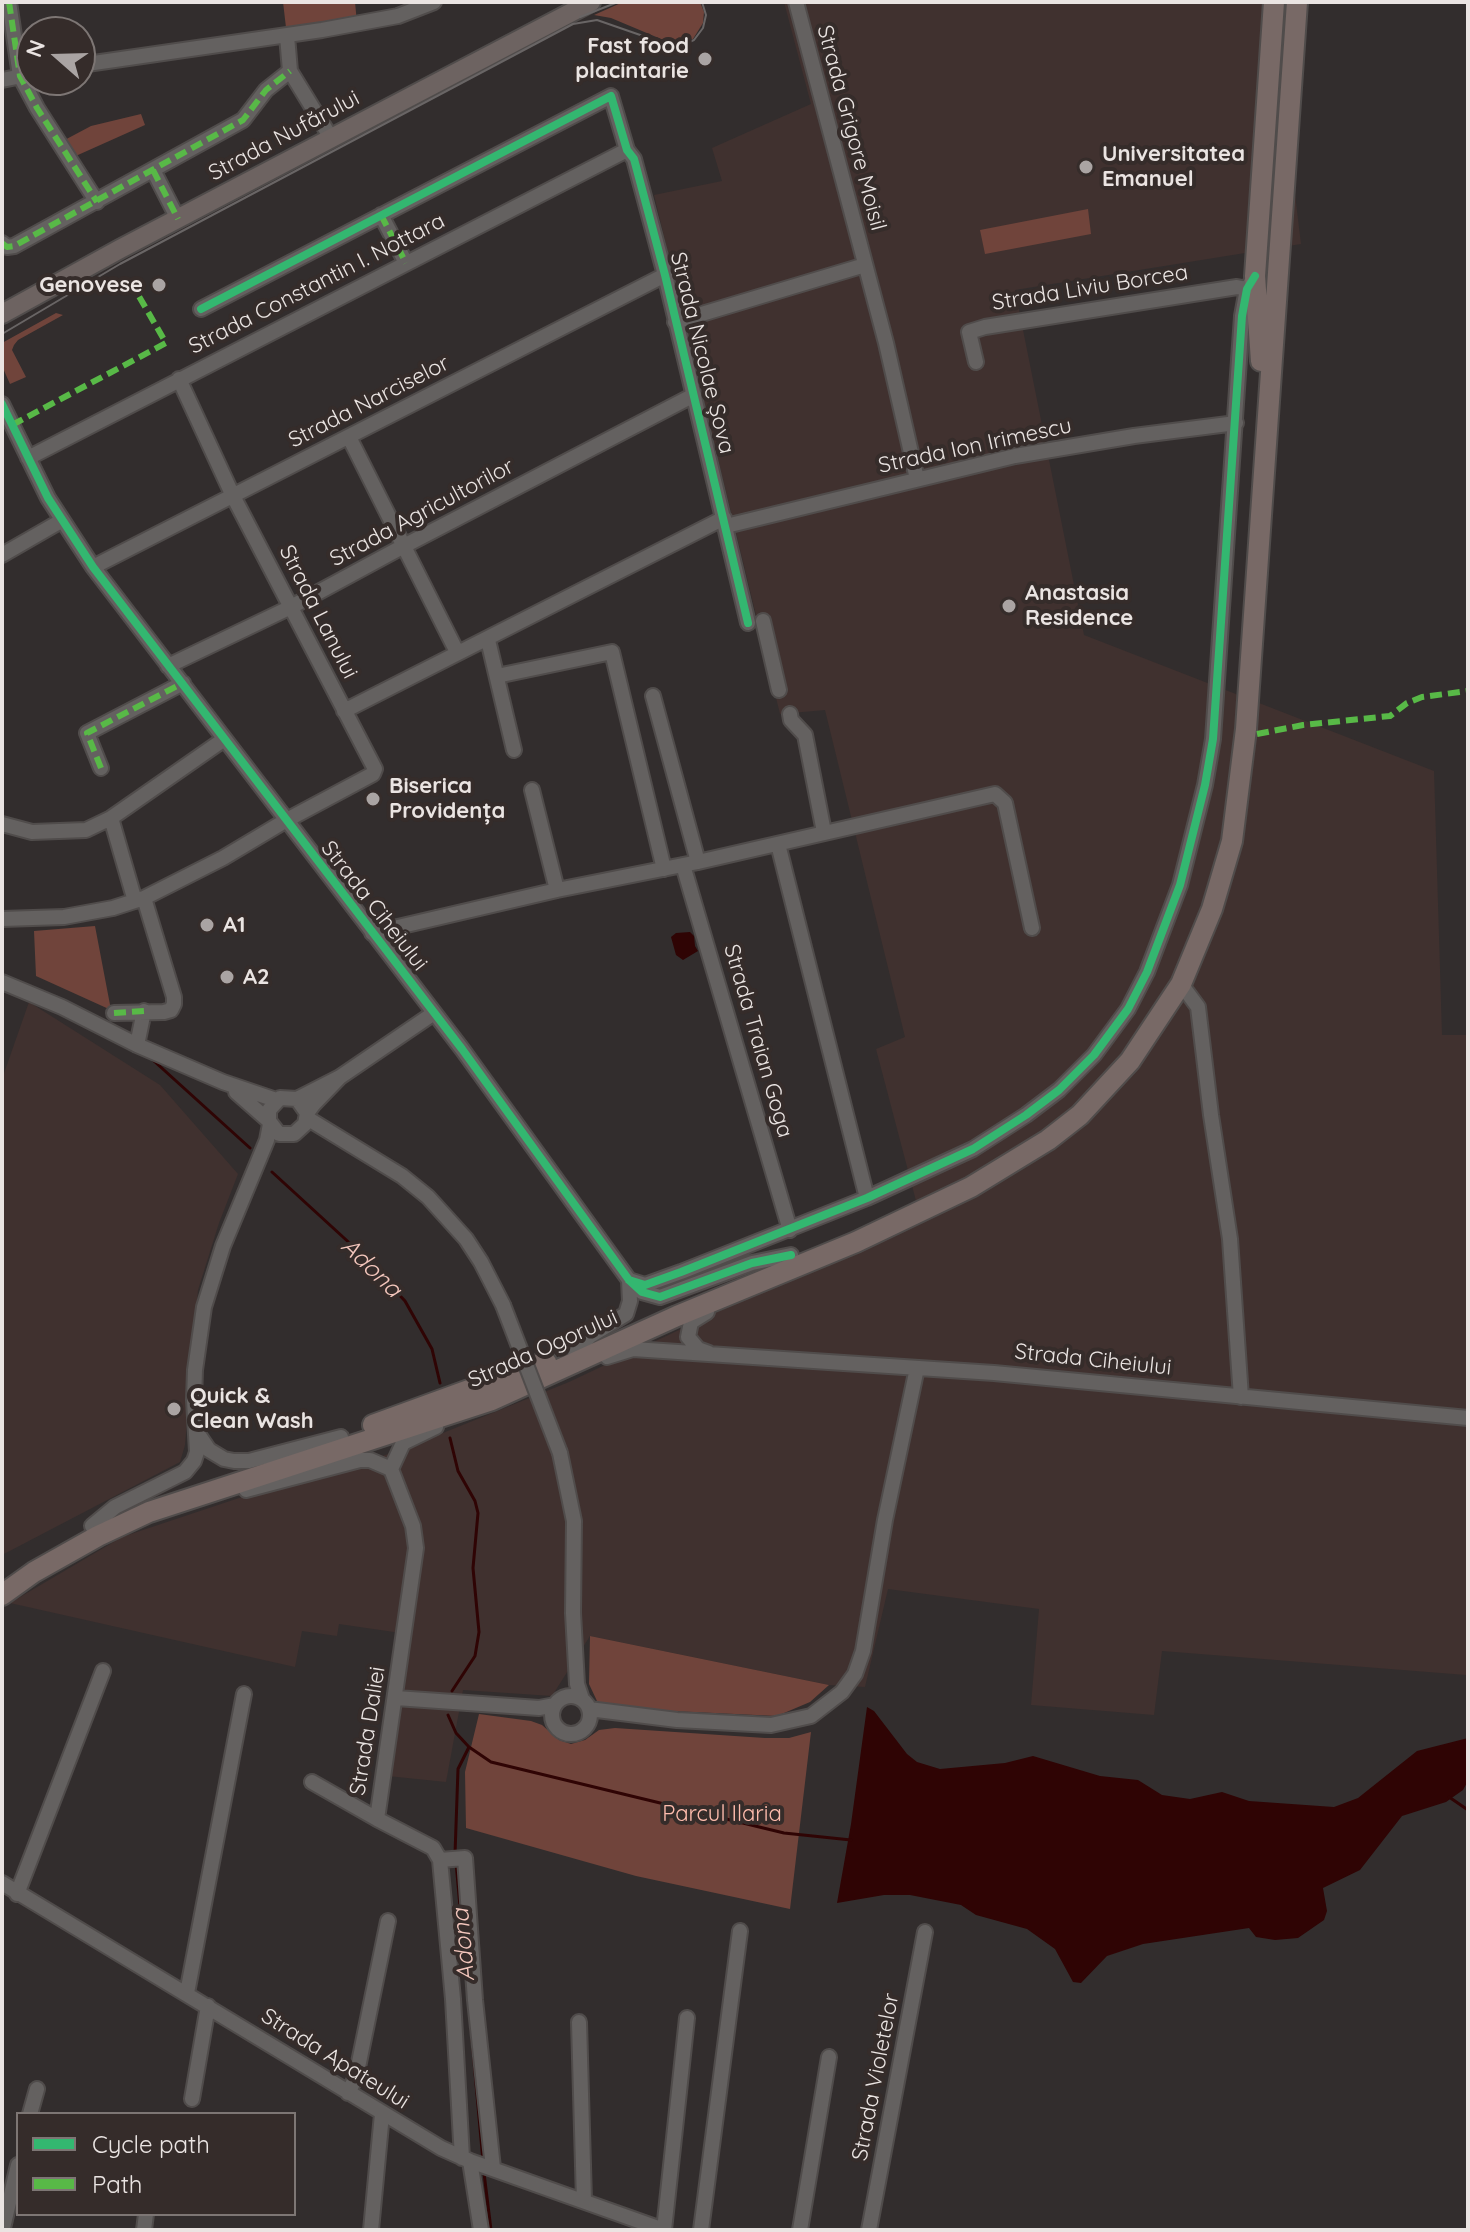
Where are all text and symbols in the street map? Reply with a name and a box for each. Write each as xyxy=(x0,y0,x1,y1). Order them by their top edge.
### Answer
north arrow xyxy=(16,16,96,96)
street label: Strada Grigore Moisil xyxy=(811,22,891,234)
place label: Fast food placintarie xyxy=(575,33,689,84)
text: N xyxy=(19,36,51,61)
marker: Fast food placintarie xyxy=(696,50,714,68)
street label: Strada Nufărului xyxy=(204,85,364,187)
place label: Universitatea Emanuel xyxy=(1102,141,1245,192)
marker: Universitatea Emanuel xyxy=(1077,158,1095,176)
street label: Strada Constantin I. Nottara xyxy=(185,208,449,360)
street label: Strada Nicolae Șova xyxy=(664,250,740,456)
street label: Strada Liviu Borcea xyxy=(990,259,1190,317)
place label: Genovese xyxy=(39,272,143,298)
marker: Genovese xyxy=(150,276,168,294)
street label: Strada Narciselor xyxy=(284,350,454,454)
street label: Strada Ion Irimescu xyxy=(876,413,1074,479)
street label: Strada Agricultorilor xyxy=(326,453,518,573)
street label: Strada Lanului xyxy=(273,541,363,683)
place label: Anastasia Residence xyxy=(1025,580,1133,632)
marker: Anastasia Residence xyxy=(1000,597,1018,615)
place label: Biserica Providența xyxy=(389,773,505,824)
marker: Biserica Providența xyxy=(364,790,382,808)
street label: Strada Ciheiului xyxy=(315,836,433,976)
place label: A1 xyxy=(223,912,246,938)
marker: A1 xyxy=(198,916,216,934)
street label: Strada Traian Goga xyxy=(718,941,798,1141)
place label: A2 xyxy=(243,964,270,990)
marker: A2 xyxy=(218,968,236,986)
water label: Adona xyxy=(335,1232,407,1304)
street label: Strada Ogorului xyxy=(464,1304,622,1394)
street label: Strada Ciheiului xyxy=(1013,1339,1173,1381)
place label: Quick & Clean Wash xyxy=(190,1383,314,1434)
marker: Quick & Clean Wash xyxy=(165,1400,183,1418)
street label: Strada Daliei xyxy=(345,1665,391,1797)
park label: Parcul Ilaria xyxy=(662,1801,782,1827)
water label: Adona xyxy=(446,1907,482,1983)
street label: Strada Violetelor xyxy=(847,1991,905,2163)
street label: Strada Apateului xyxy=(256,2003,414,2115)
legend xyxy=(16,2112,296,2216)
text: Cycle path xyxy=(92,2129,210,2159)
text: Path xyxy=(92,2169,143,2199)

